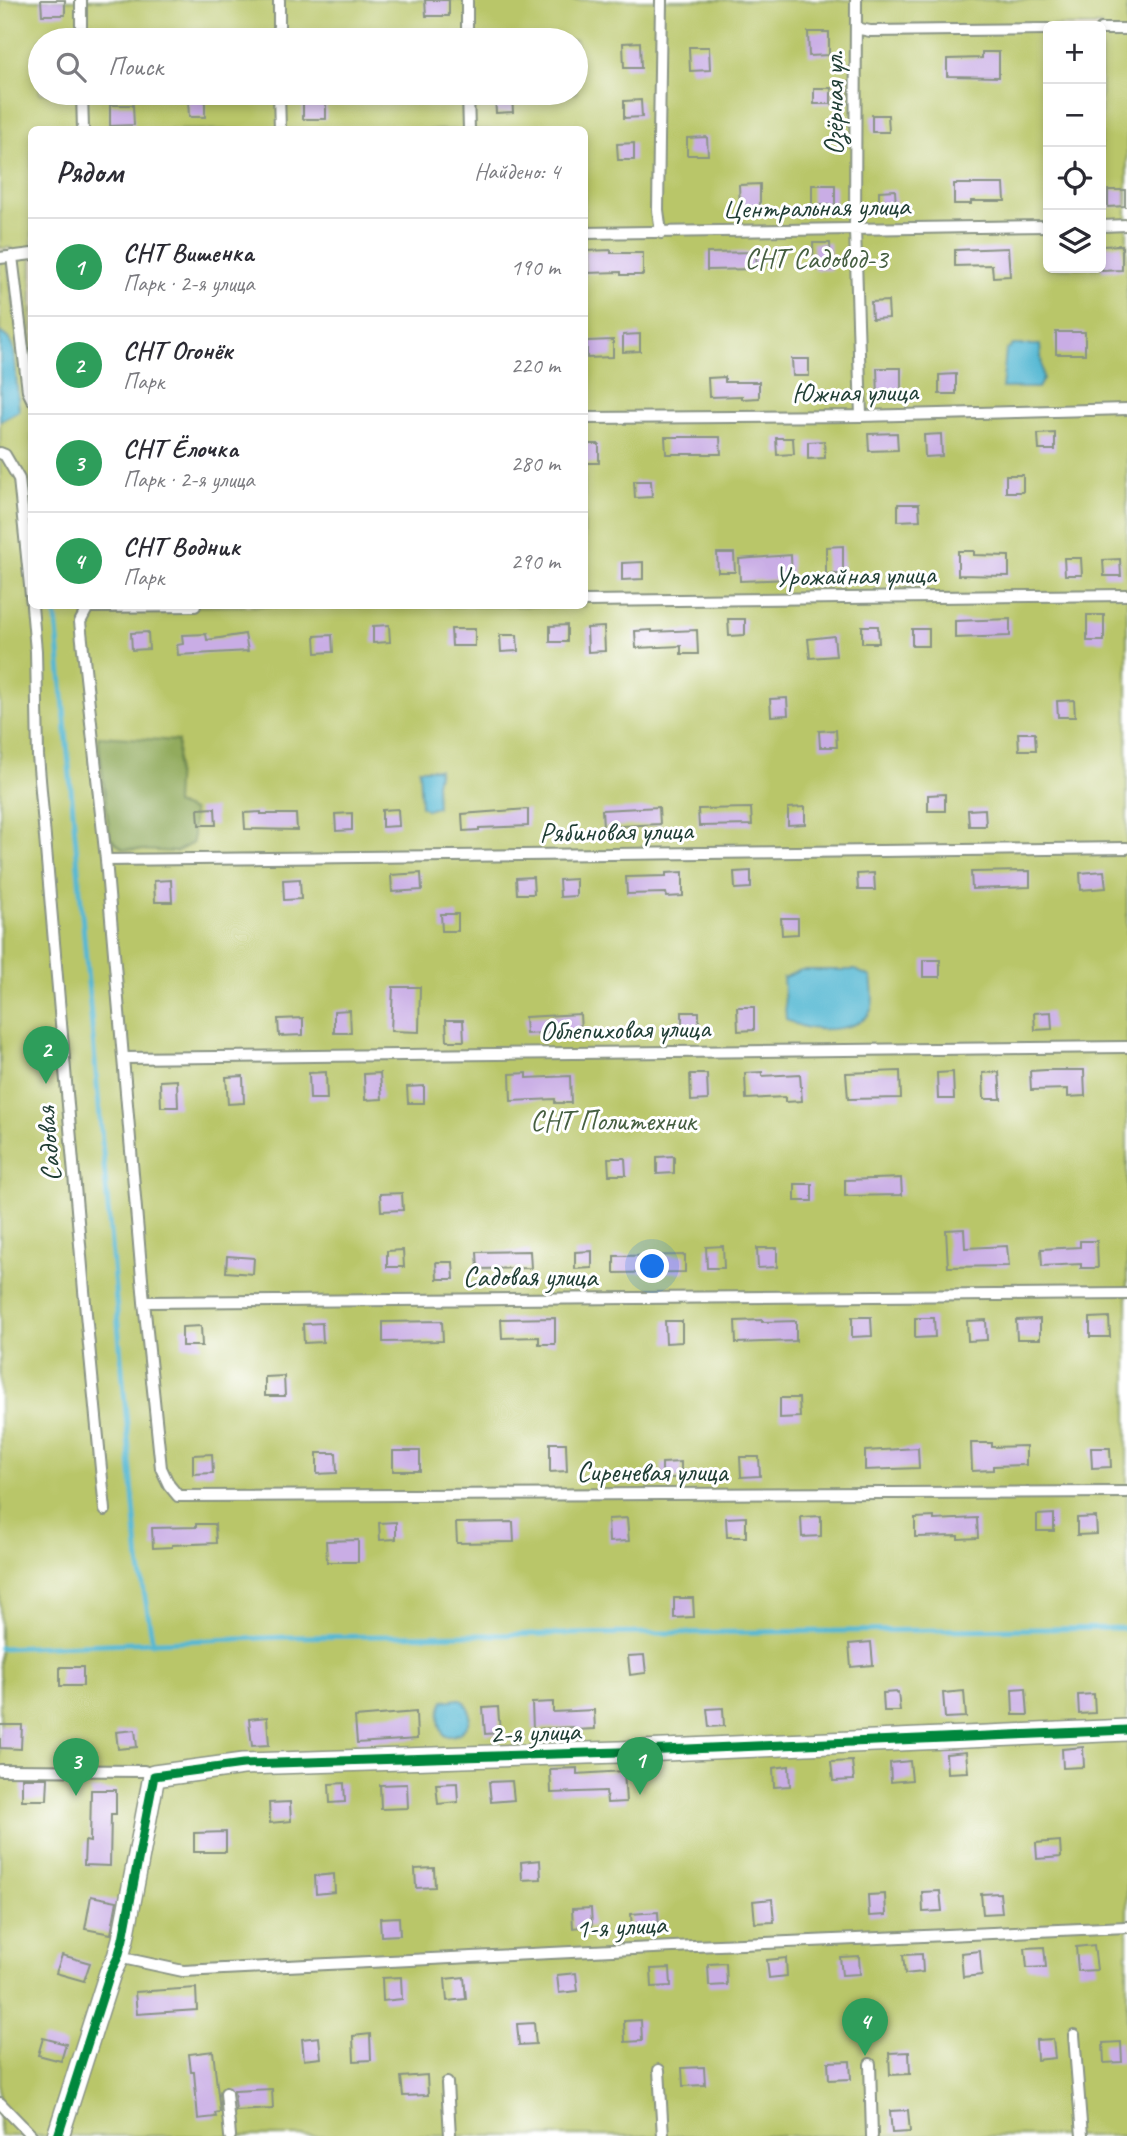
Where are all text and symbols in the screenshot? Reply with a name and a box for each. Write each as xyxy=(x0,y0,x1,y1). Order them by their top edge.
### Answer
map controls xyxy=(1043,21,1106,273)
button: + xyxy=(1043,21,1106,84)
search box xyxy=(28,28,588,105)
icon: search xyxy=(52,48,90,86)
text: Поиск xyxy=(108,50,163,83)
street label: Озёрная ул. xyxy=(816,50,852,155)
button: − xyxy=(1043,84,1106,147)
button: locate xyxy=(1043,147,1106,210)
text: Рядом xyxy=(56,153,123,191)
text: Найдено: 4 xyxy=(474,157,560,186)
street label: Центральная улица xyxy=(722,188,912,226)
button: layers xyxy=(1043,210,1106,273)
text: СНТ Вишенка xyxy=(123,236,254,269)
park label: СНТ Садовод-3 xyxy=(744,241,890,276)
text: 1 xyxy=(74,253,84,282)
text: 190 m xyxy=(511,253,560,282)
text: Парк · 2-я улица xyxy=(123,269,254,298)
text: СНТ Огонёк xyxy=(123,334,232,367)
text: 2 xyxy=(74,351,84,380)
text: 220 m xyxy=(511,351,560,380)
text: Парк xyxy=(123,367,164,396)
street label: Южная улица xyxy=(792,373,920,411)
text: СНТ Ёлочка xyxy=(123,432,238,465)
text: 3 xyxy=(74,449,84,478)
text: 280 m xyxy=(511,449,560,478)
text: Парк · 2-я улица xyxy=(123,465,254,494)
text: СНТ Водник xyxy=(123,530,240,563)
text: 4 xyxy=(74,547,84,576)
text: 290 m xyxy=(511,547,560,576)
street label: Урожайная улица xyxy=(774,556,938,594)
text: Парк xyxy=(123,563,164,592)
street label: Рябиновая улица xyxy=(539,812,695,850)
street label: Облепиховая улица xyxy=(540,1010,712,1048)
pin: 2 xyxy=(23,1026,69,1084)
park label: СНТ Политехник xyxy=(530,1103,698,1138)
street label: Садовая xyxy=(27,1104,69,1183)
your location xyxy=(635,1249,669,1283)
street label: Садовая улица xyxy=(463,1259,599,1294)
street label: Сиреневая улица xyxy=(576,1454,729,1489)
street label: 2-я улица xyxy=(489,1713,583,1751)
pin: 1 xyxy=(617,1737,663,1795)
pin: 3 xyxy=(53,1738,99,1796)
street label: 1-я улица xyxy=(575,1906,669,1946)
pin: 4 xyxy=(842,1998,888,2056)

